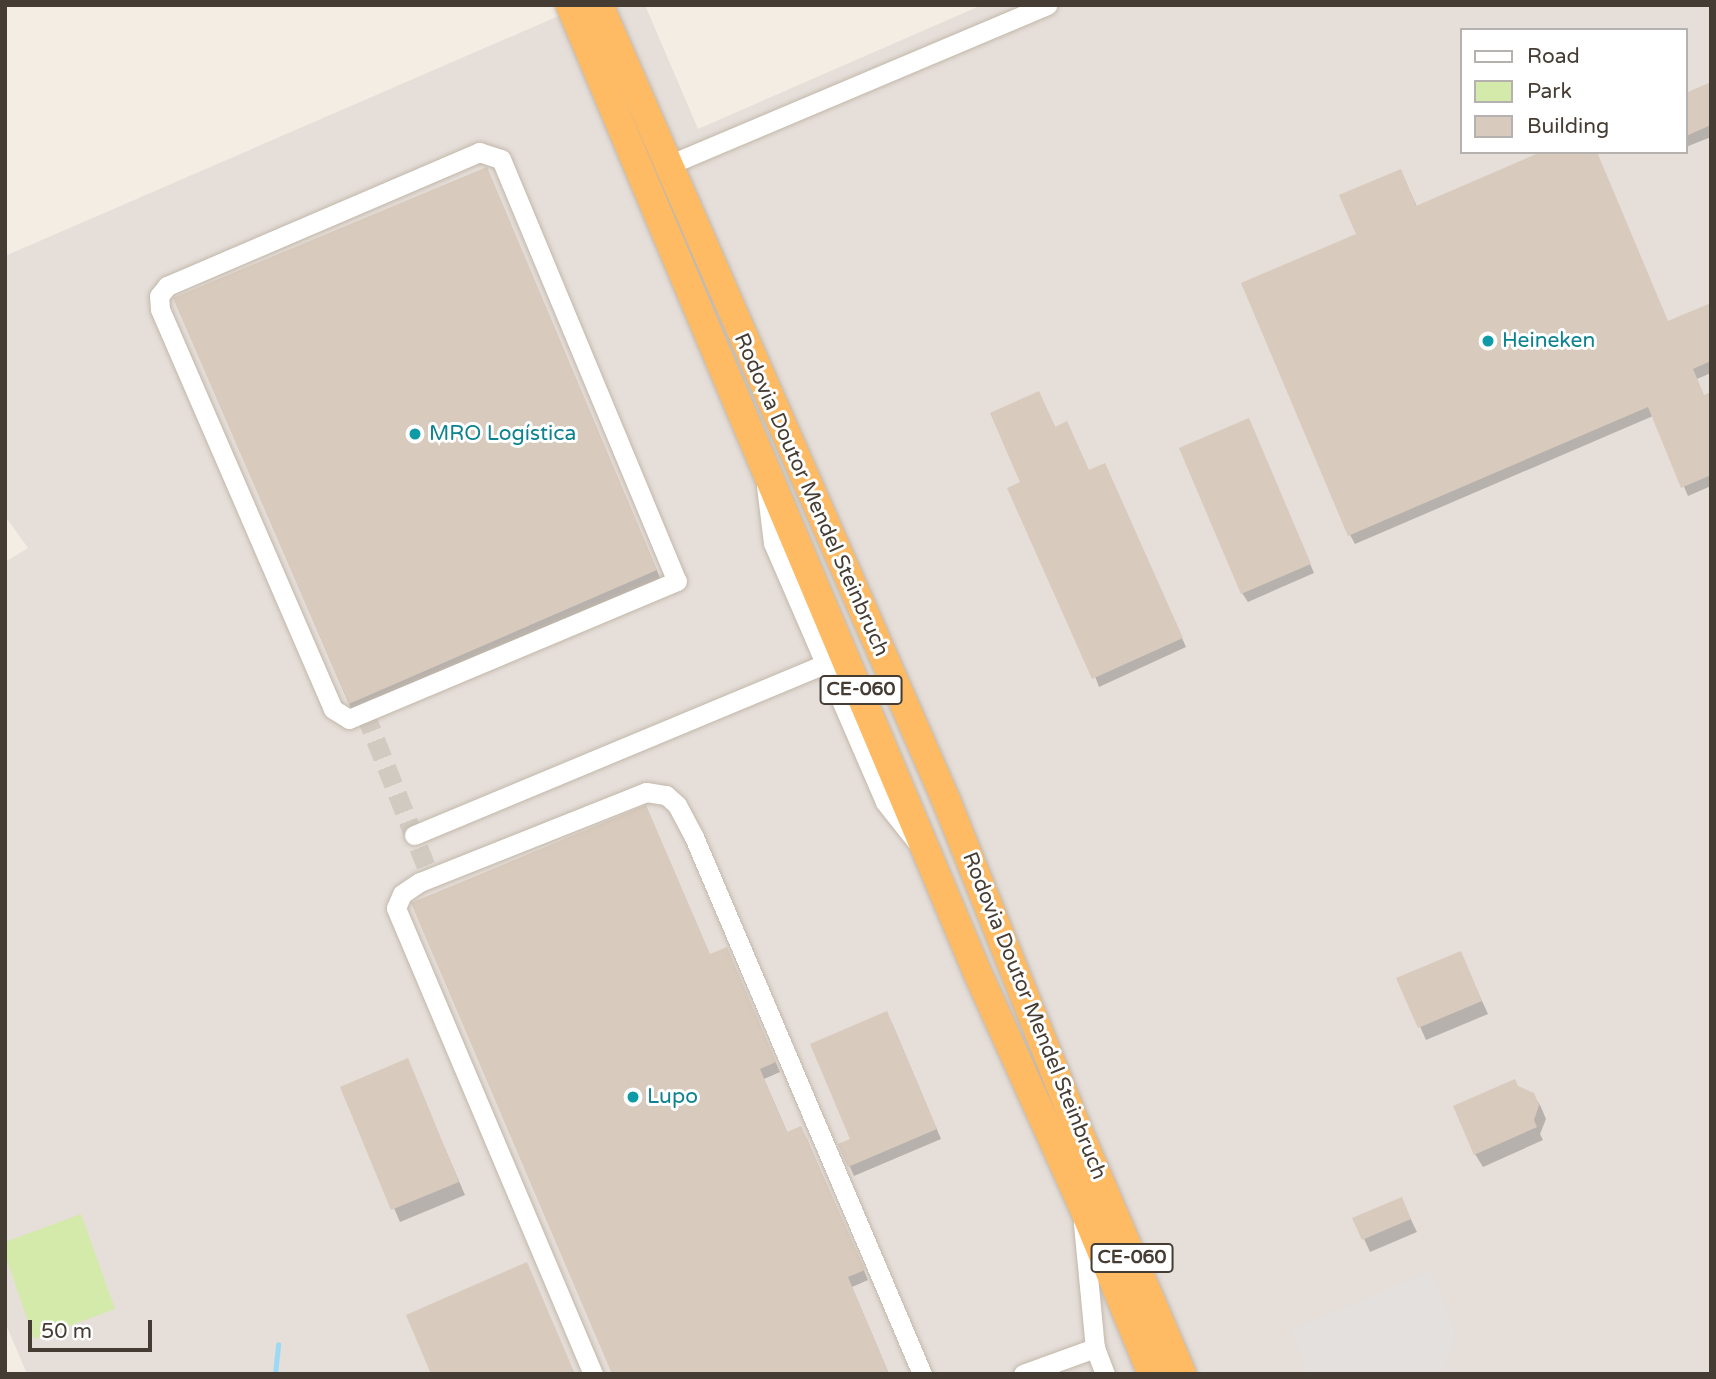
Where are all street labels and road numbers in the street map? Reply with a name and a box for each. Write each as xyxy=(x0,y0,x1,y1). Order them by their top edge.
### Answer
street label: Rodovia Doutor Mendel Steinbruch xyxy=(728,330,894,660)
road number: CE-060 xyxy=(819,674,903,706)
street label: Rodovia Doutor Mendel Steinbruch xyxy=(957,849,1111,1183)
road number: CE-060 xyxy=(1090,1242,1174,1274)

